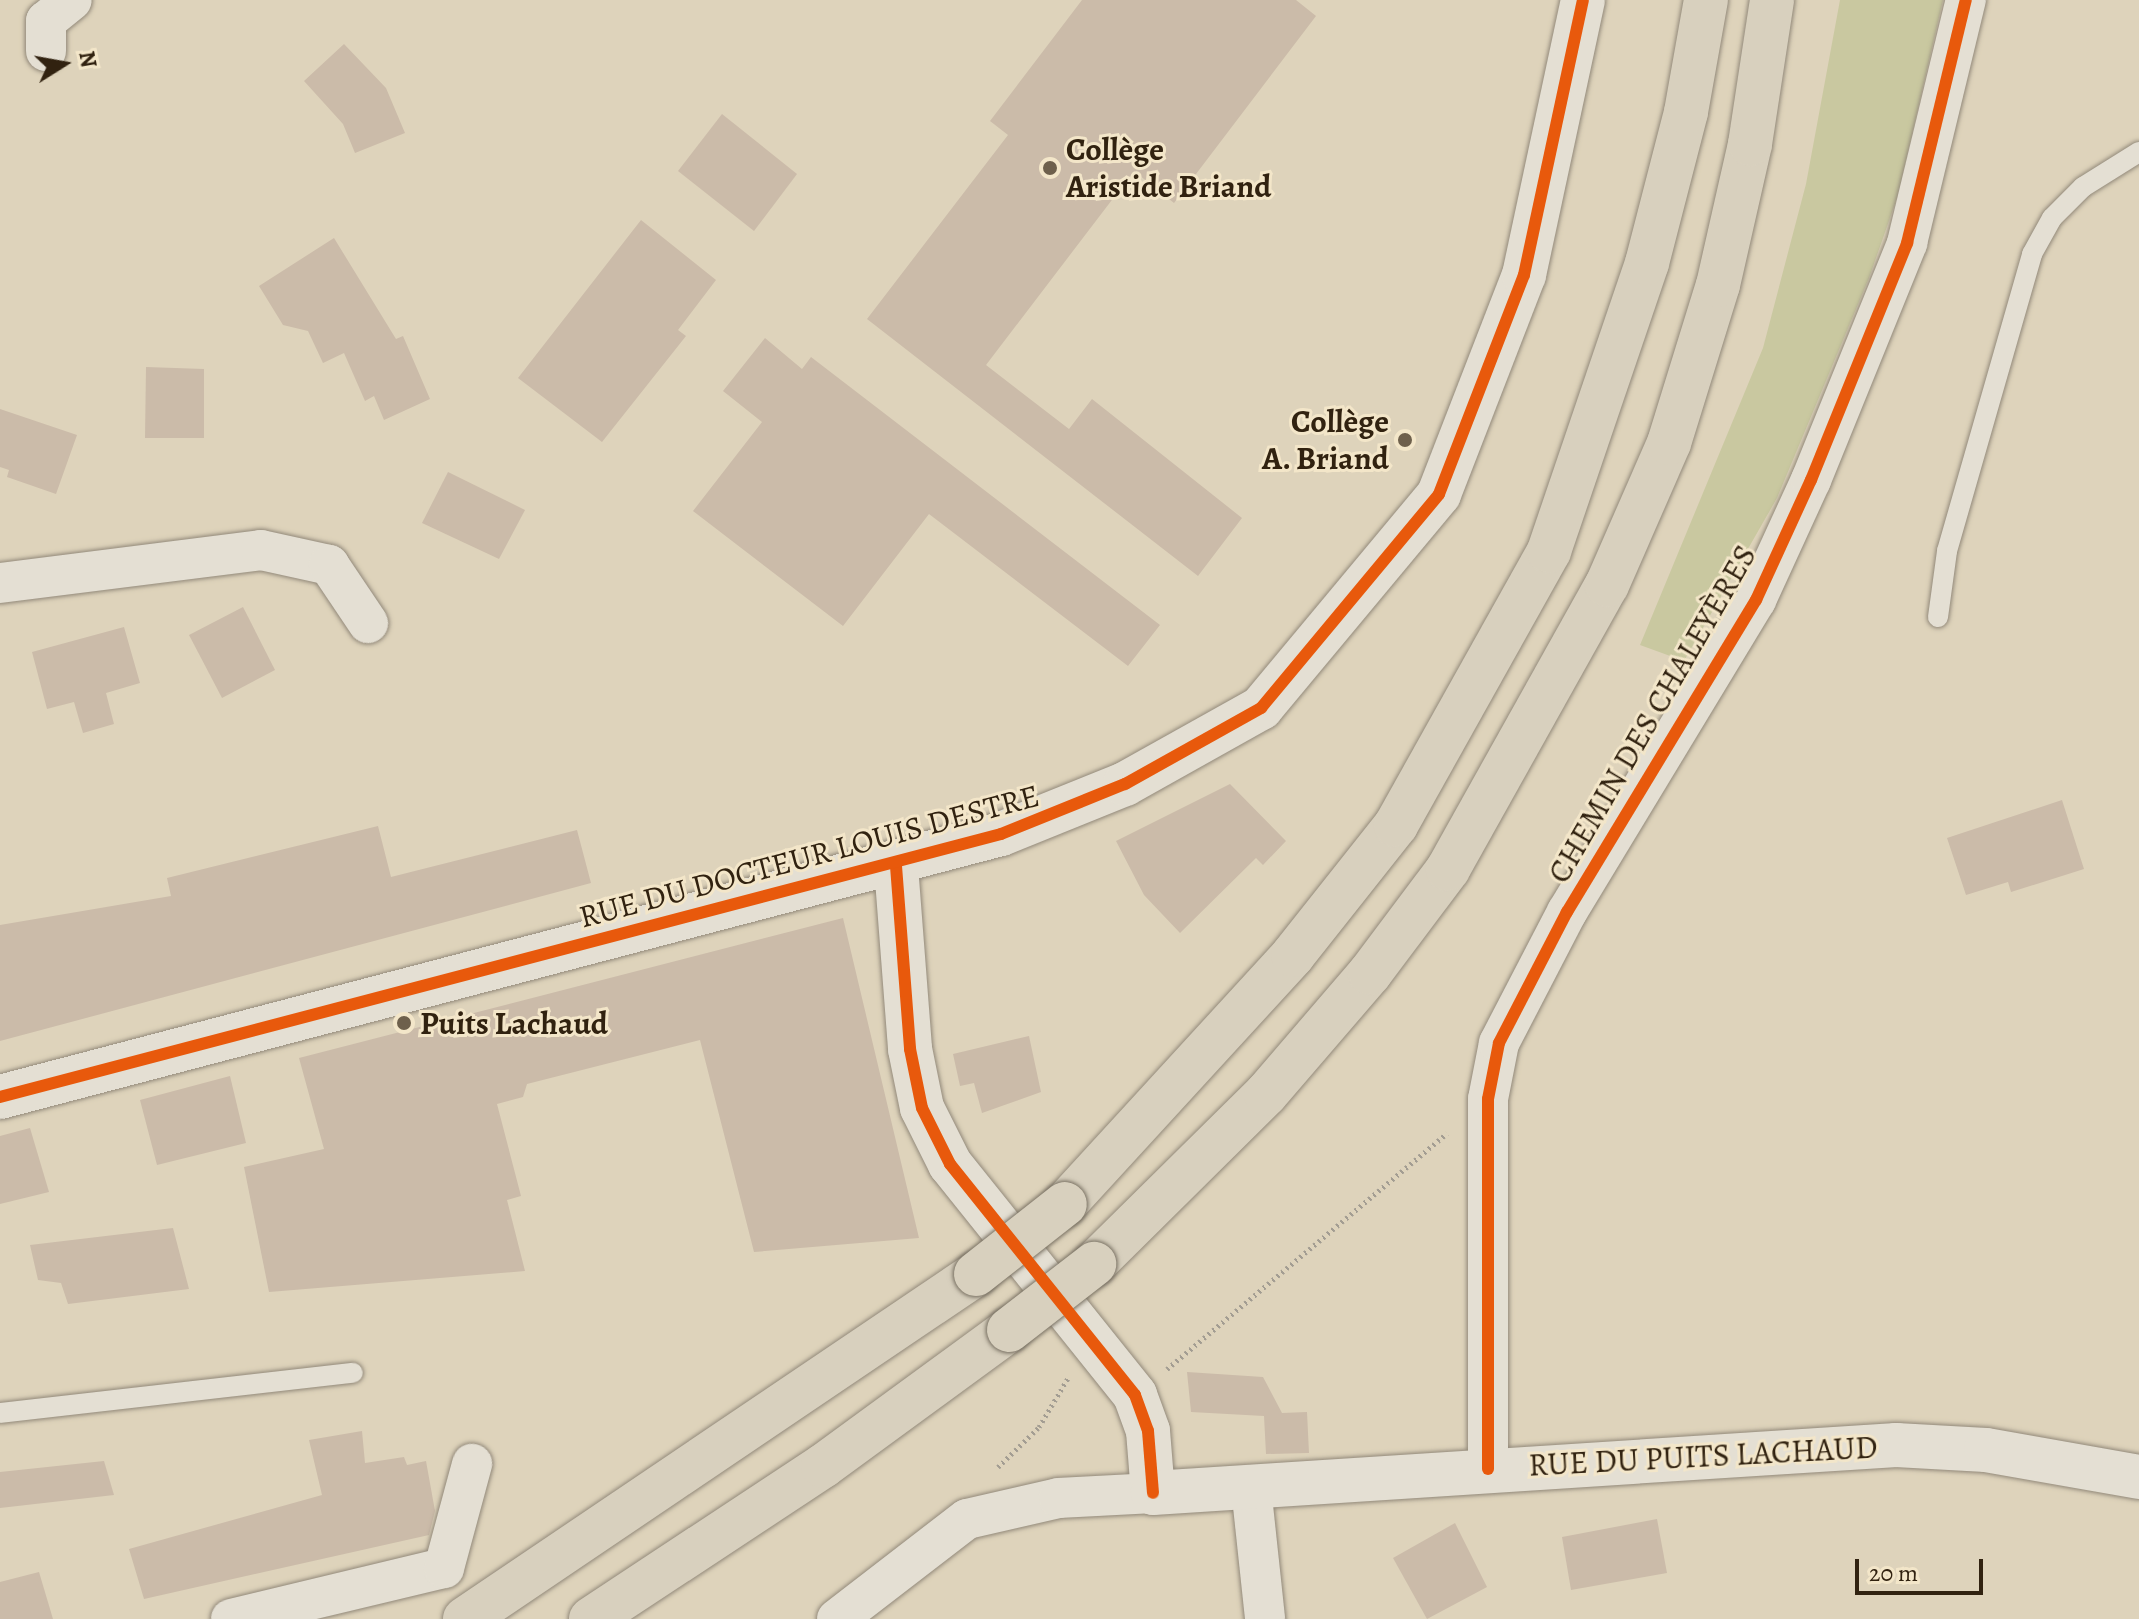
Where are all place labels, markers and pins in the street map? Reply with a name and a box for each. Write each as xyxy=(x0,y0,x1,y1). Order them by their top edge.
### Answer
place label: Collège Aristide Briand xyxy=(1066,131,1271,206)
marker: Collège Aristide Briand xyxy=(1041,159,1059,177)
place label: Collège A. Briand xyxy=(1261,403,1389,478)
marker: Collège A. Briand xyxy=(1396,431,1414,449)
place label: Puits Lachaud xyxy=(420,1004,608,1042)
marker: Puits Lachaud xyxy=(395,1014,413,1032)

